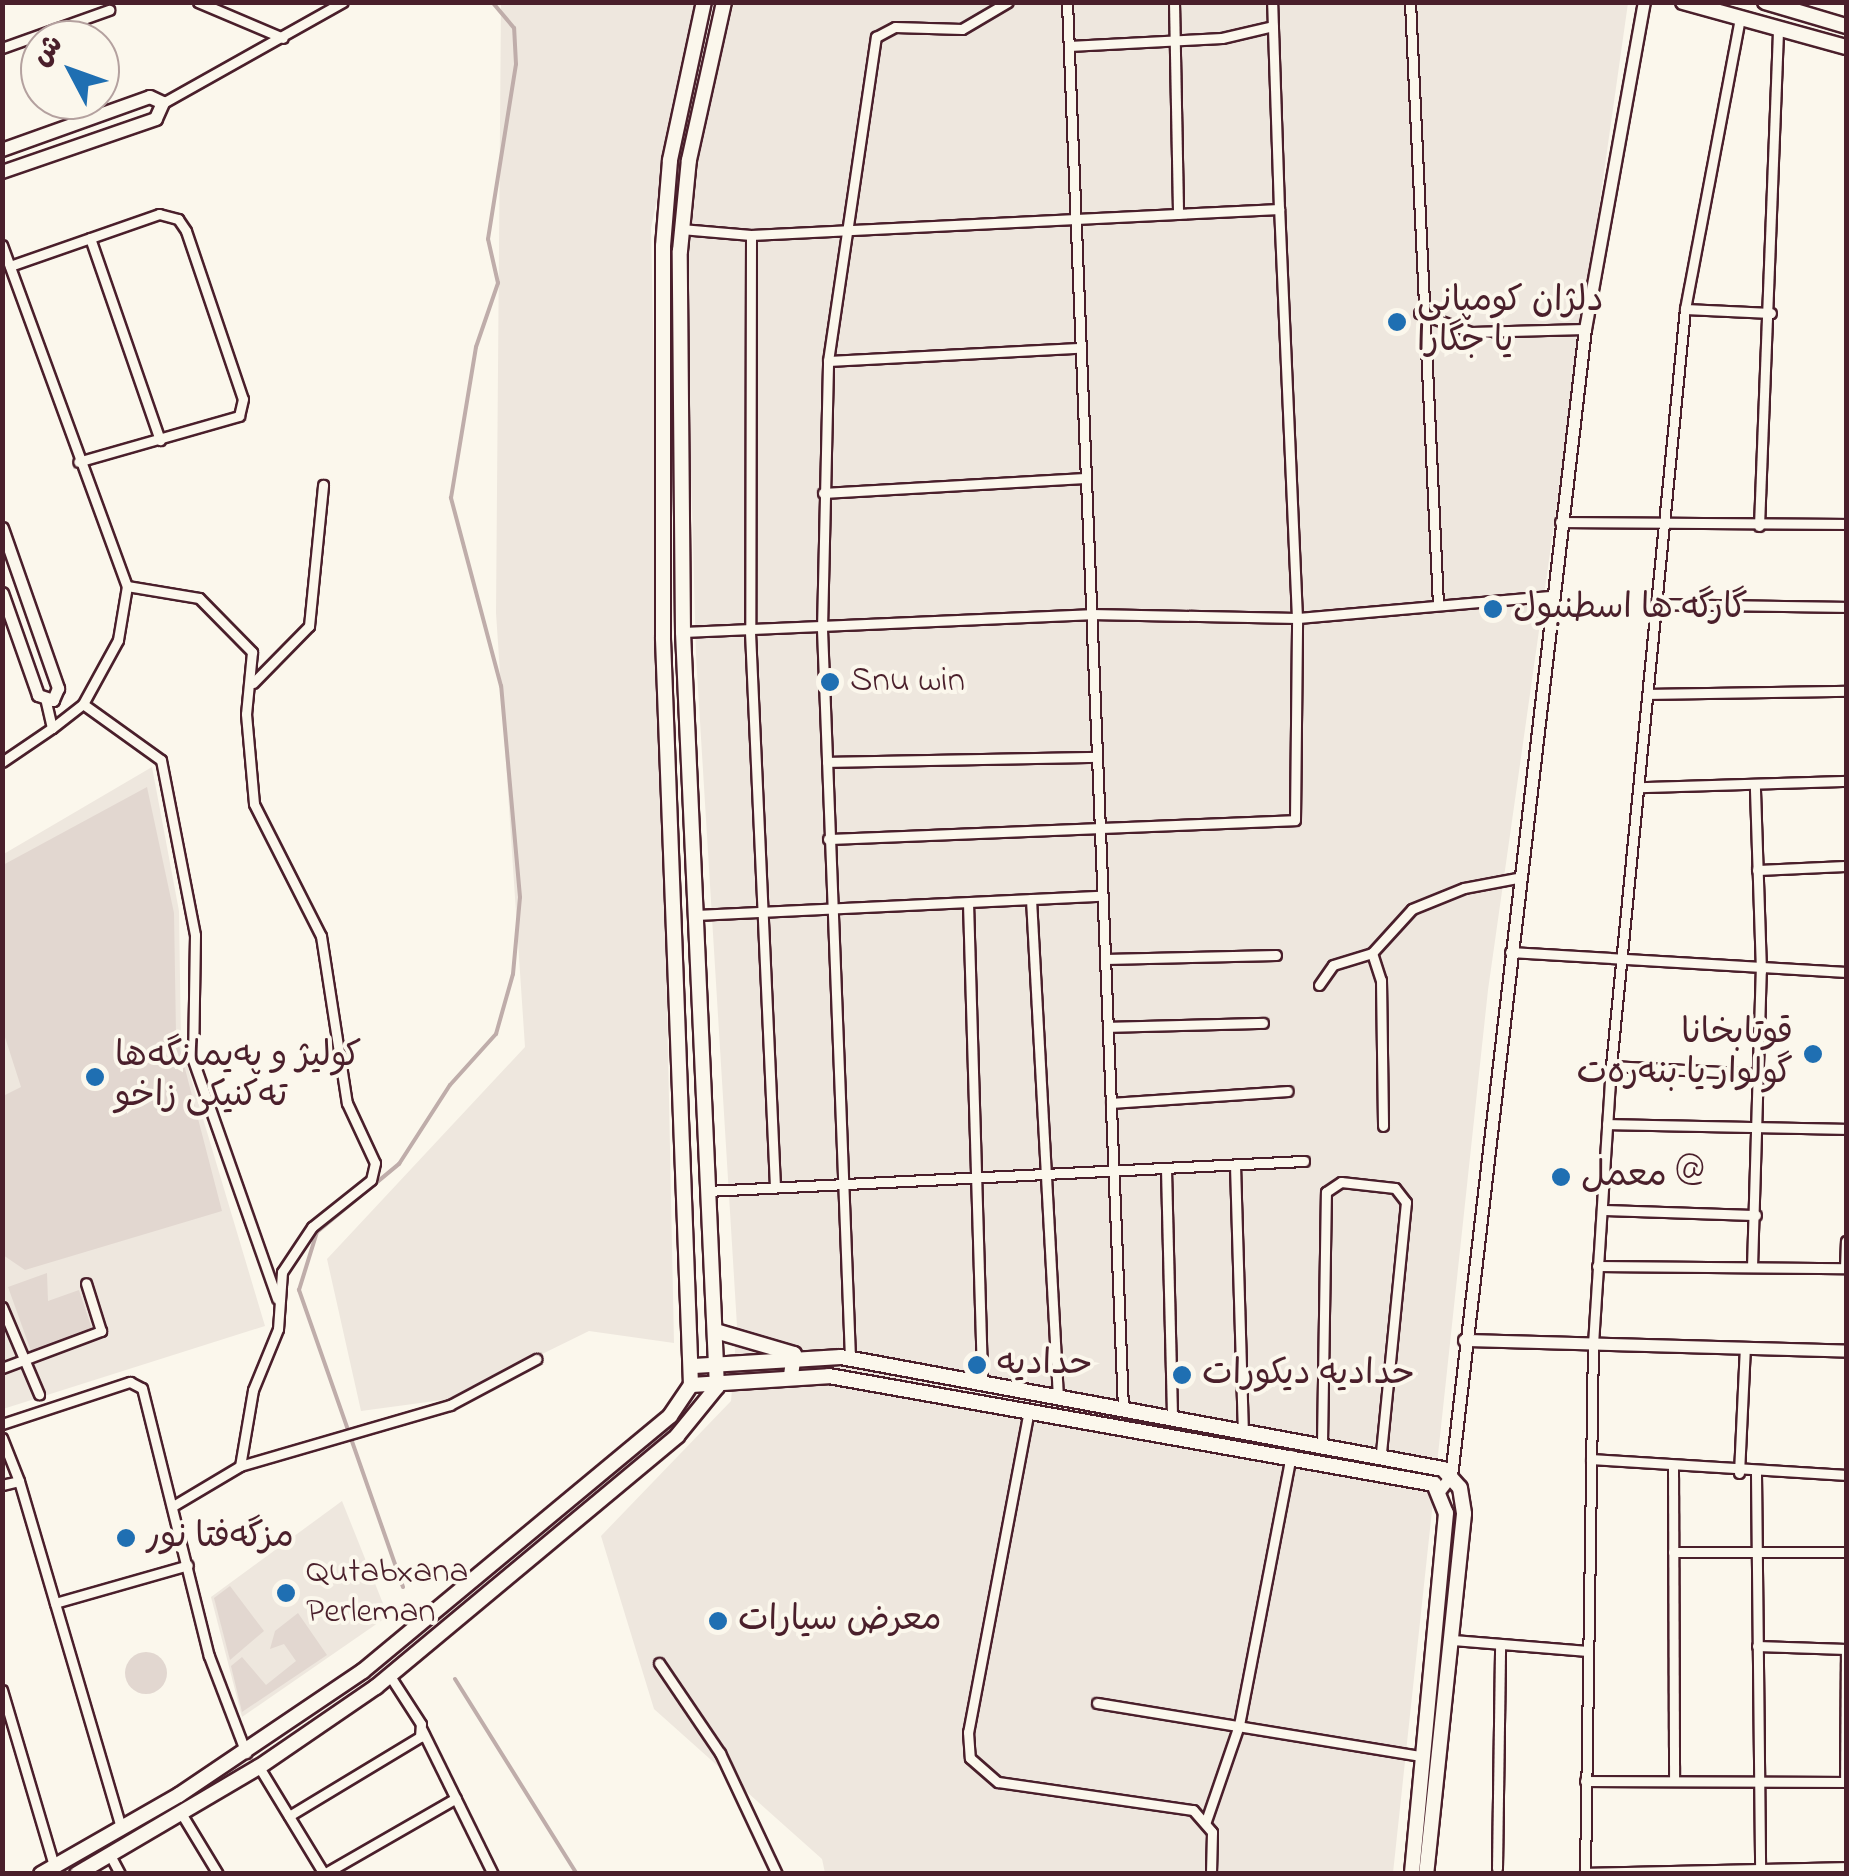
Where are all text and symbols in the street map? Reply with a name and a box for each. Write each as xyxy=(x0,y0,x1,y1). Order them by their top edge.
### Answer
north arrow xyxy=(20,20,120,120)
text: ش xyxy=(23,26,74,76)
place label: دلژان کومپانی یا جگارا xyxy=(1417,281,1604,363)
marker: دلژان کومپانی یا جگارا xyxy=(1386,311,1408,333)
place label: گارگه ها اسطنبول xyxy=(1513,588,1748,630)
marker: گارگه ها اسطنبول xyxy=(1482,598,1504,620)
place label: Snu win xyxy=(850,661,965,703)
marker: Snu win xyxy=(819,671,841,693)
place label: قوتابخانا گولوار یا بنەرەت xyxy=(1576,1013,1793,1095)
place label: كوليژ و په‌يمانگه‌ها ته‌كنيكى زاخو xyxy=(115,1036,362,1118)
marker: قوتابخانا گولوار یا بنەرەت xyxy=(1802,1043,1824,1065)
marker: كوليژ و په‌يمانگه‌ها ته‌كنيكى زاخو xyxy=(84,1066,106,1088)
place label: معمل @ xyxy=(1581,1156,1704,1198)
marker: معمل @ xyxy=(1550,1166,1572,1188)
place label: حداديه xyxy=(997,1344,1090,1386)
marker: حداديه xyxy=(966,1354,988,1376)
place label: حداديه ديكورات xyxy=(1202,1354,1413,1396)
marker: حداديه ديكورات xyxy=(1171,1364,1193,1386)
place label: مزگەفتا نور xyxy=(146,1517,294,1559)
marker: مزگەفتا نور xyxy=(115,1527,137,1549)
place label: Qutabxana Perleman xyxy=(306,1552,468,1634)
marker: Qutabxana Perleman xyxy=(275,1582,297,1604)
place label: معرض سيارات xyxy=(738,1600,942,1642)
marker: معرض سيارات xyxy=(707,1610,729,1632)

